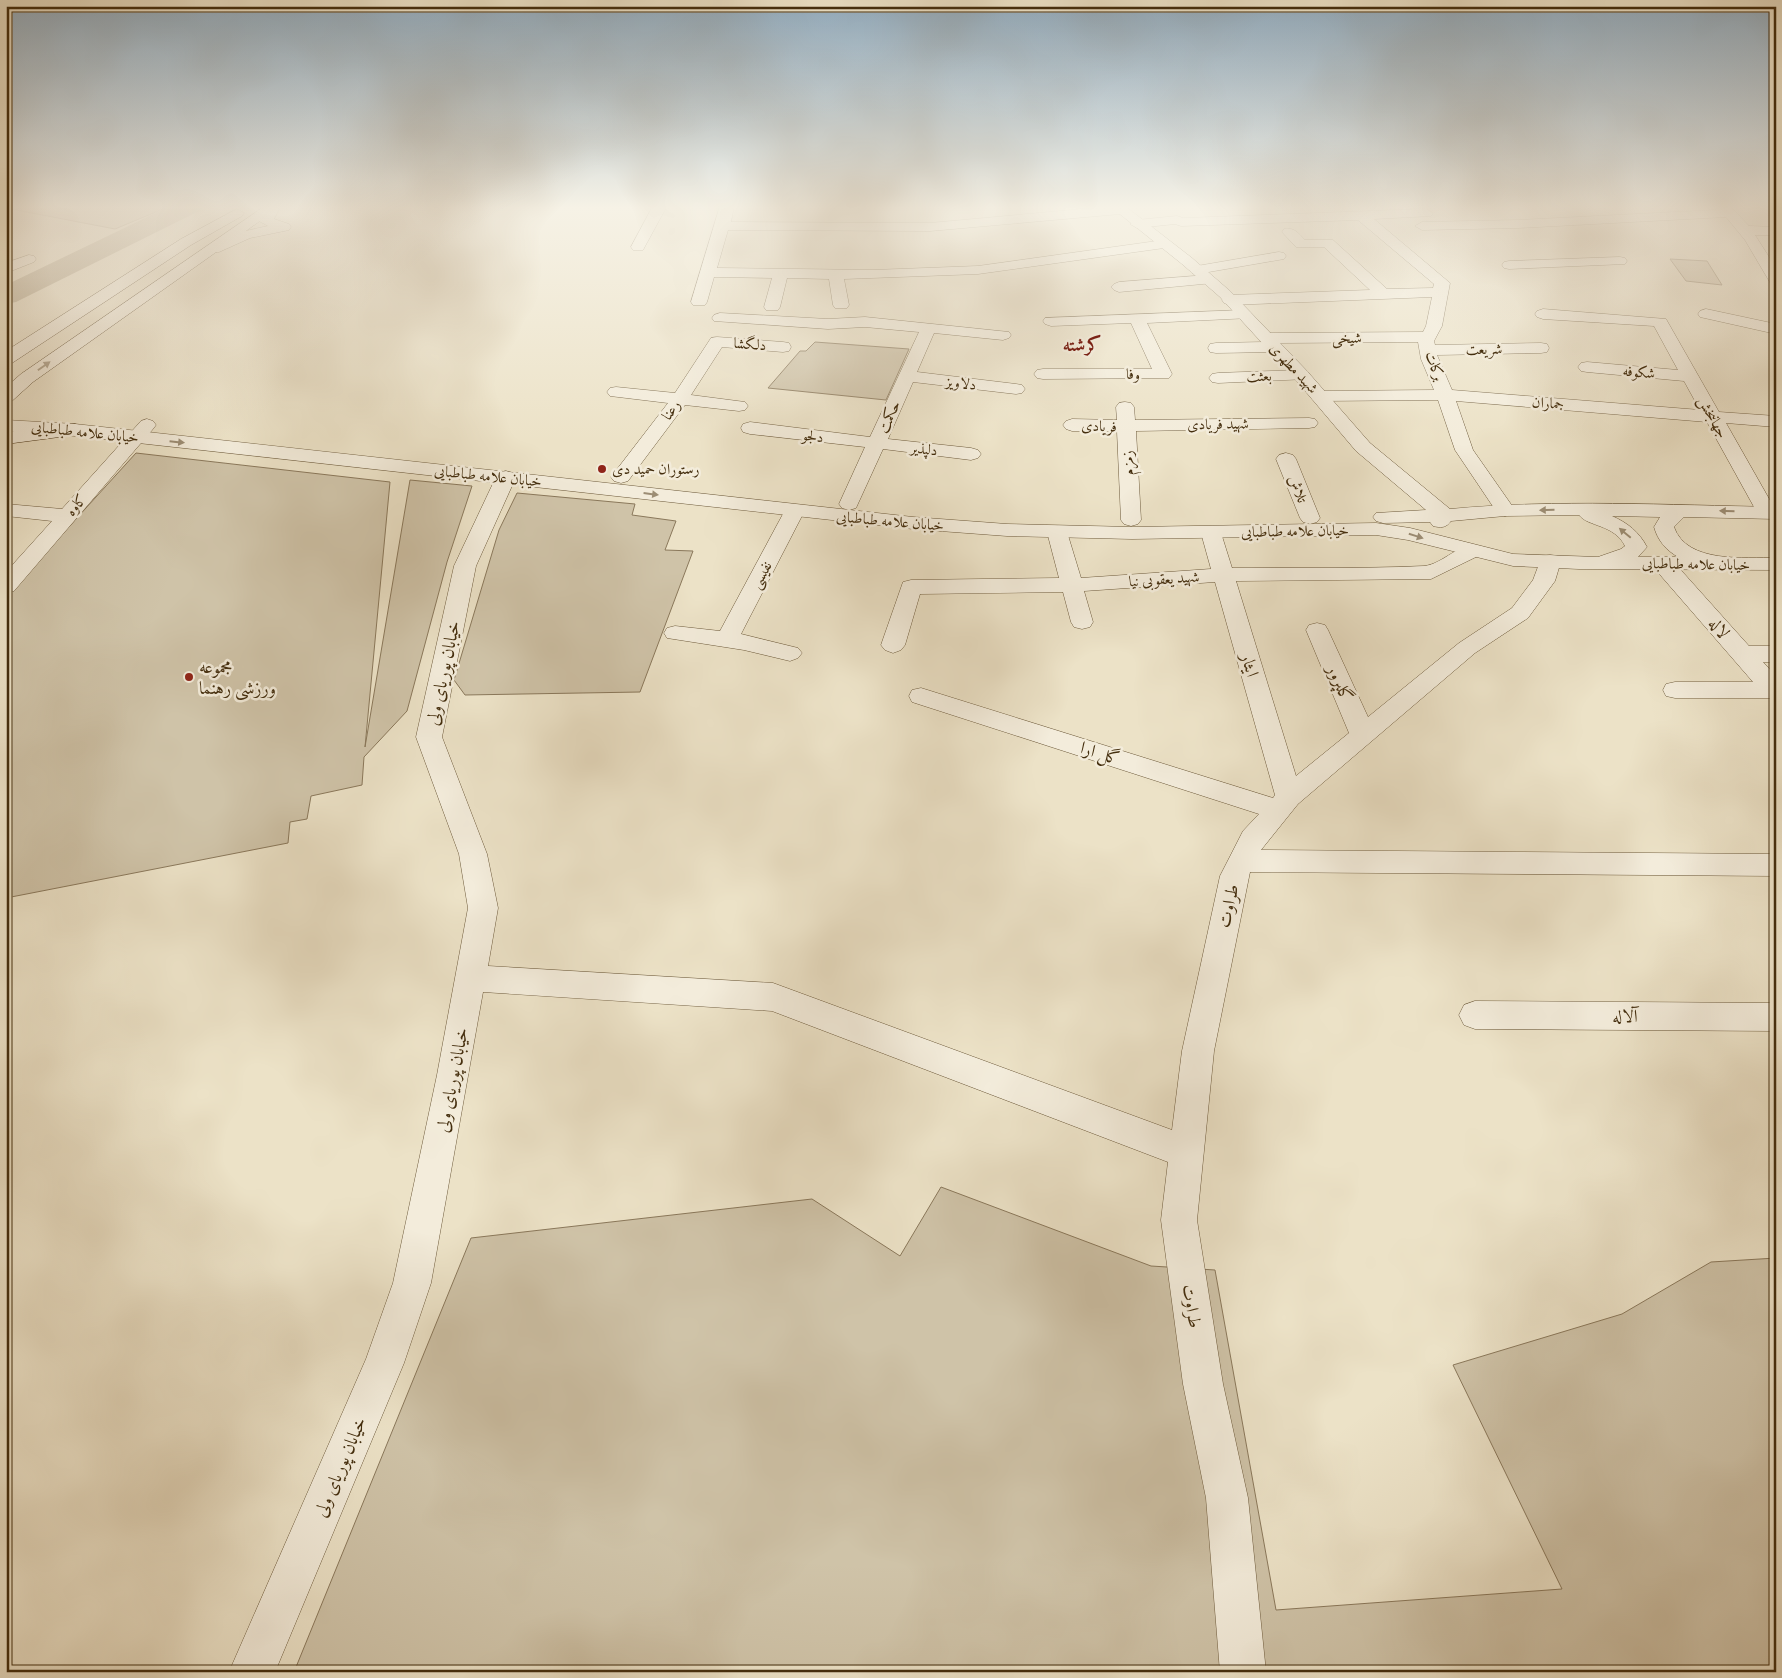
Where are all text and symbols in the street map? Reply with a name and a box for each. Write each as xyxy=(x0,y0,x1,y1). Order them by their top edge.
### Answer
street label: شیخی xyxy=(1332,329,1362,349)
street label: دلگشا xyxy=(733,333,767,355)
district label: کرشته xyxy=(1063,334,1101,357)
street label: شهید مطهری xyxy=(1265,339,1322,398)
street label: شریعت xyxy=(1465,340,1503,359)
street label: برکات xyxy=(1420,349,1449,384)
one-way arrow xyxy=(37,361,51,371)
street label: شکوفه xyxy=(1622,362,1656,383)
street label: وفا xyxy=(1126,365,1140,384)
street label: بعثت xyxy=(1246,367,1272,386)
street label: دلاویز xyxy=(943,372,977,395)
street label: جماران xyxy=(1531,393,1565,414)
street label: جهانبخش xyxy=(1693,393,1732,442)
street label: رعنا xyxy=(658,397,685,424)
street label: حکمت xyxy=(874,398,905,437)
street label: شهید فریادی xyxy=(1187,414,1249,435)
street label: فریادی xyxy=(1081,416,1117,437)
street label: خیابان علامه طباطبایی xyxy=(30,417,140,448)
street label: دلجو xyxy=(799,426,825,447)
one-way arrow xyxy=(169,438,185,446)
street label: دلپذیر xyxy=(907,438,938,460)
street label: زمزم xyxy=(1118,450,1142,476)
place label: رستوران حمید دی xyxy=(612,460,699,479)
street label: خیابان علامه طباطبایی xyxy=(433,461,543,492)
marker: رستوران حمید دی xyxy=(596,463,608,475)
street label: تلاش xyxy=(1283,473,1312,506)
street label: کاوه xyxy=(62,490,91,520)
one-way arrow xyxy=(643,491,659,499)
one-way arrow xyxy=(1539,506,1555,514)
street label: خیابان علامه طباطبایی xyxy=(835,507,945,536)
one-way arrow xyxy=(1719,507,1735,515)
street label: خیابان علامه طباطبایی xyxy=(1241,521,1349,542)
one-way arrow xyxy=(1619,527,1632,538)
one-way arrow xyxy=(1409,532,1424,540)
street label: خیابان علامه طباطبایی xyxy=(1642,554,1750,575)
street label: نفیسی xyxy=(746,558,778,593)
street label: شهید یعقوبی نیا xyxy=(1128,568,1200,592)
street label: لاله xyxy=(1703,613,1734,644)
street label: خیابان پوریای ولی xyxy=(422,619,467,728)
street label: ایثار xyxy=(1235,649,1263,680)
place label: مجموعه ورزشی رهنما xyxy=(199,657,276,701)
street label: گلپرور xyxy=(1320,659,1358,705)
marker: مجموعه ورزشی رهنما xyxy=(183,671,195,683)
street label: گل ارا xyxy=(1077,736,1123,771)
street label: طراوت xyxy=(1213,882,1245,930)
street label: آلاله xyxy=(1612,1006,1640,1028)
street label: خیابان پوریای ولی xyxy=(432,1026,475,1135)
street label: طراوت xyxy=(1177,1283,1205,1330)
street label: خیابان پوریای ولی xyxy=(310,1414,373,1521)

